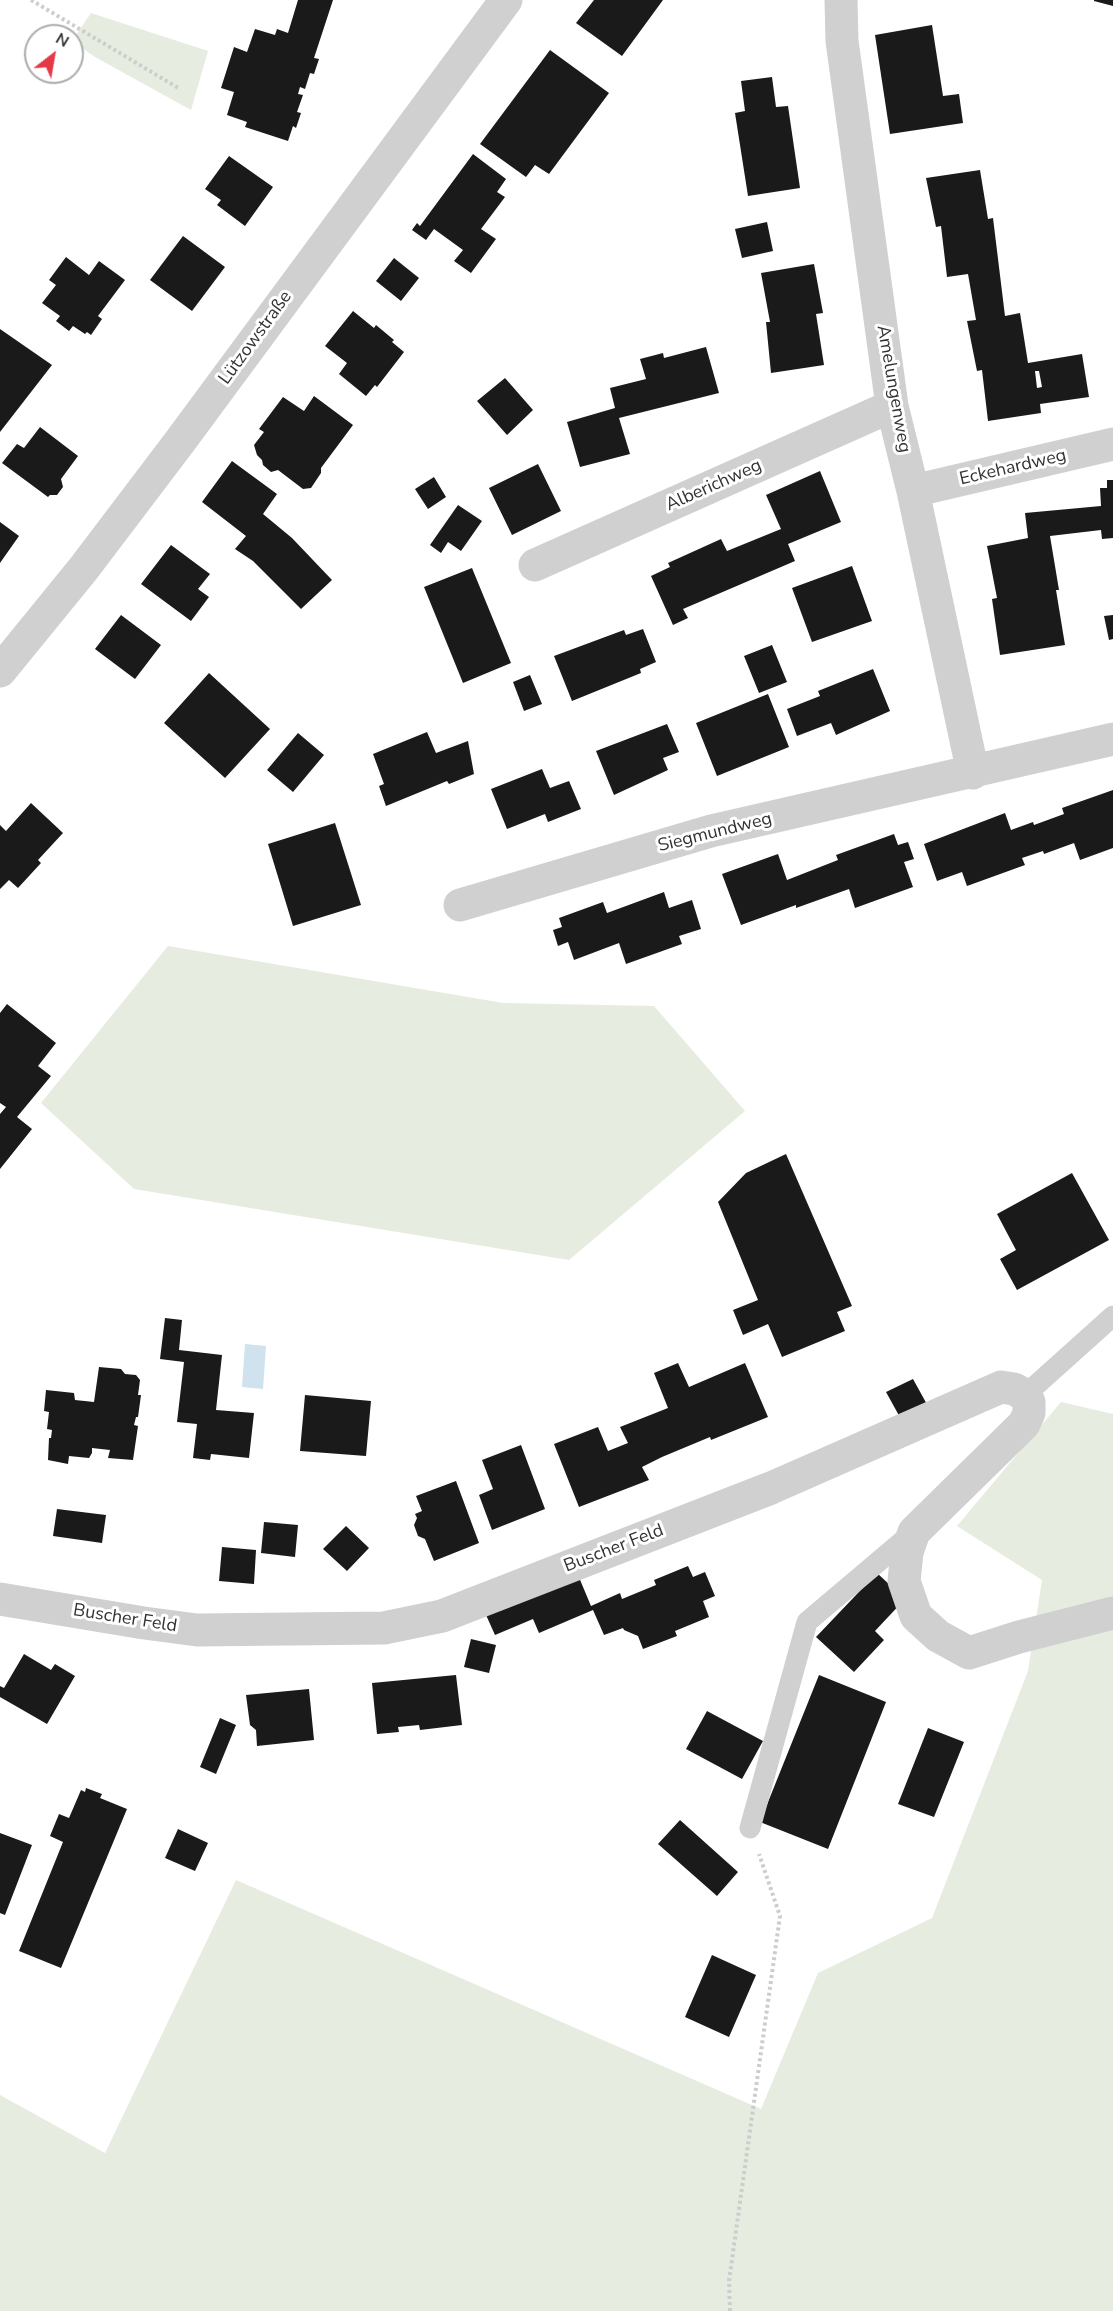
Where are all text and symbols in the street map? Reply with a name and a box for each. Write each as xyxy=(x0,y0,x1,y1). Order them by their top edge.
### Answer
north arrow xyxy=(24,24,84,84)
text: N xyxy=(51,28,73,53)
street label: Lützowstraße xyxy=(215,287,297,389)
street label: Amelungenweg xyxy=(871,324,915,454)
street label: Eckehardweg xyxy=(958,445,1068,491)
street label: Alberichweg xyxy=(663,455,765,517)
street label: Siegmundweg xyxy=(656,808,774,858)
street label: Buscher Feld xyxy=(561,1520,667,1578)
street label: Buscher Feld xyxy=(71,1600,179,1638)

